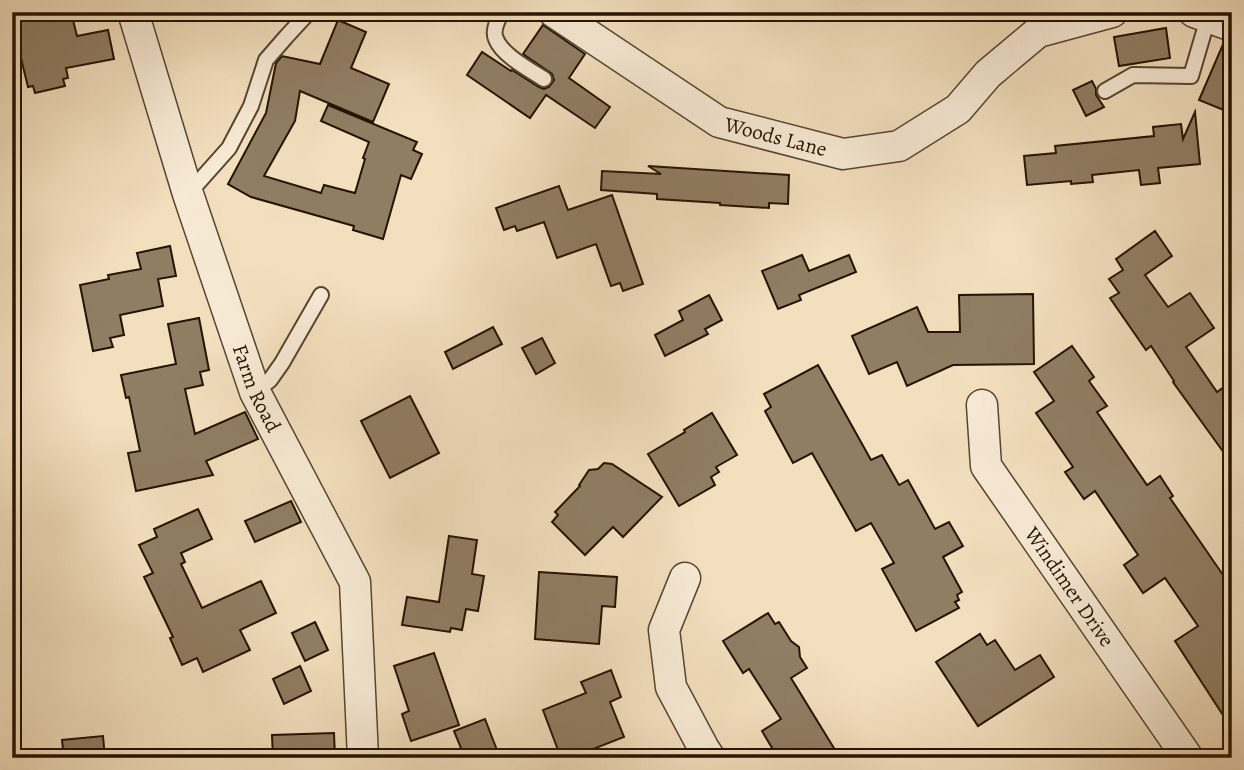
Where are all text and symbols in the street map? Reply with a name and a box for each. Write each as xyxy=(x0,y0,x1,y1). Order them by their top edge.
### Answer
street label: Woods Lane xyxy=(721,110,830,163)
street label: Farm Road xyxy=(226,340,288,438)
street label: Windimer Drive xyxy=(1018,521,1121,652)

